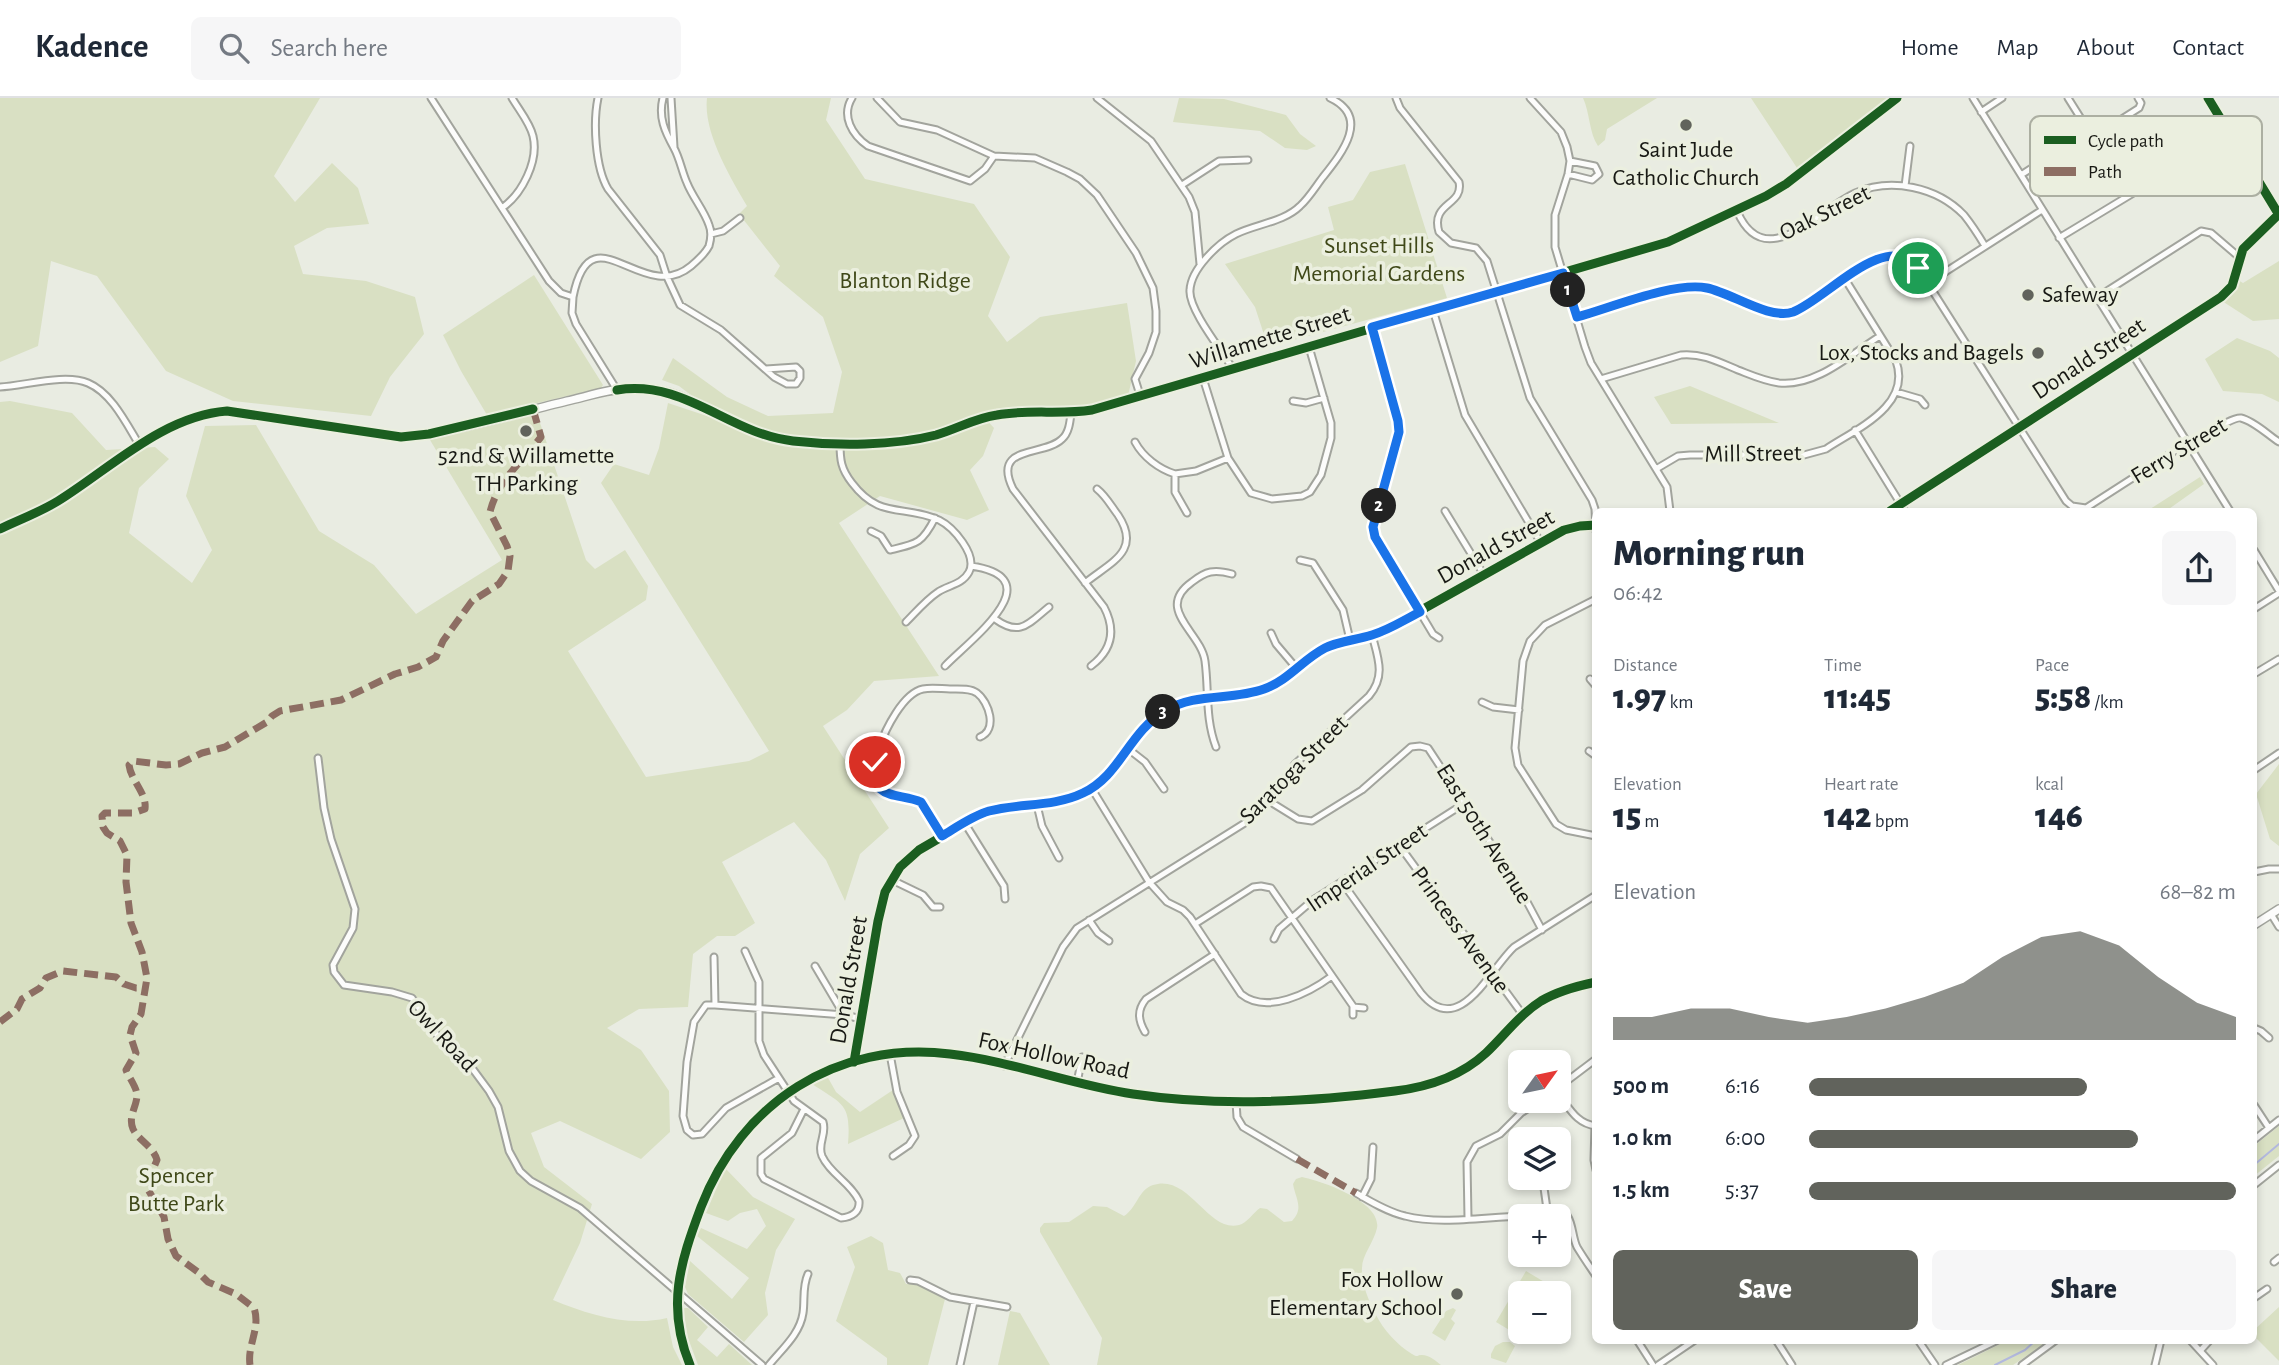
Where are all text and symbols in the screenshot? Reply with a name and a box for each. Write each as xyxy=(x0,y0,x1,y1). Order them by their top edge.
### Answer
search box xyxy=(191,17,681,80)
icon: search xyxy=(215,29,253,67)
text: Kadence xyxy=(35,31,149,64)
text: Search here xyxy=(271,35,388,61)
text: Home xyxy=(1901,36,1959,60)
text: Map xyxy=(1997,36,2039,60)
text: About xyxy=(2077,36,2134,60)
text: Contact xyxy=(2172,36,2244,60)
legend xyxy=(2030,116,2262,196)
marker: Saint Jude Catholic Church xyxy=(1678,117,1694,133)
text: Cycle path xyxy=(2088,132,2164,151)
place label: Saint Jude Catholic Church xyxy=(1613,138,1759,190)
text: Path xyxy=(2088,163,2122,182)
street label: Oak Street xyxy=(1776,181,1874,245)
park label: Sunset Hills Memorial Gardens xyxy=(1293,234,1465,286)
pin xyxy=(1888,238,1948,298)
icon: arrive xyxy=(1899,249,1937,287)
park label: Blanton Ridge xyxy=(839,269,971,293)
pin: 1 xyxy=(1550,272,1586,308)
text: 1 xyxy=(1564,280,1571,299)
place label: Safeway xyxy=(2042,283,2118,307)
marker: Safeway xyxy=(2020,287,2036,303)
street label: Willamette Street xyxy=(1187,302,1354,374)
street label: Donald Street xyxy=(2028,314,2150,404)
place label: Lox, Stocks and Bagels xyxy=(1818,341,2024,365)
marker: Lox, Stocks and Bagels xyxy=(2030,345,2046,361)
street label: Ferry Street xyxy=(2127,413,2231,489)
marker: 52nd & Willamette TH Parking xyxy=(518,423,534,439)
street label: Mill Street xyxy=(1704,441,1802,467)
place label: 52nd & Willamette TH Parking xyxy=(438,444,614,496)
pin: 2 xyxy=(1362,488,1396,524)
text: 2 xyxy=(1374,496,1383,515)
street label: Donald Street xyxy=(1434,505,1559,589)
button: share xyxy=(2162,531,2236,605)
text: Morning run xyxy=(1613,535,1805,573)
text: 06:42 xyxy=(1613,582,1663,605)
text: Distance xyxy=(1613,656,1677,675)
text: Time xyxy=(1824,656,1862,675)
text: Pace xyxy=(2035,656,2069,675)
text: 1.97 xyxy=(1613,680,1666,715)
text: 11:45 xyxy=(1824,680,1891,715)
text: 5:58 xyxy=(2035,680,2091,715)
text: km xyxy=(1666,693,1693,712)
text: /km xyxy=(2091,693,2124,712)
pin: 3 xyxy=(1146,694,1180,730)
text: 3 xyxy=(1158,702,1167,721)
street label: Saratoga Street xyxy=(1235,711,1353,829)
pin xyxy=(845,732,905,792)
icon: check xyxy=(856,743,894,781)
street label: East 50th Avenue xyxy=(1432,760,1536,908)
text: Elevation xyxy=(1613,775,1682,794)
text: Heart rate xyxy=(1824,775,1899,794)
text: kcal xyxy=(2035,775,2064,794)
text: 15 xyxy=(1613,799,1641,834)
text: 142 xyxy=(1824,799,1872,834)
text: 146 xyxy=(2035,799,2083,834)
text: m xyxy=(1641,812,1660,831)
text: bpm xyxy=(1872,812,1909,831)
street label: Imperial Street xyxy=(1302,819,1432,917)
street label: Princess Avenue xyxy=(1406,862,1514,998)
text: Elevation xyxy=(1613,881,1696,904)
text: 68–82 m xyxy=(2160,881,2236,904)
street label: Donald Street xyxy=(826,914,872,1046)
street label: Owl Road xyxy=(403,995,481,1077)
street label: Fox Hollow Road xyxy=(976,1028,1132,1084)
north arrow xyxy=(1508,1050,1572,1113)
map controls xyxy=(1508,1050,1571,1344)
text: 500 m xyxy=(1613,1075,1669,1098)
text: 6:16 xyxy=(1725,1075,1760,1098)
button: layers xyxy=(1508,1127,1571,1190)
text: 1.0 km xyxy=(1613,1127,1672,1150)
text: 6:00 xyxy=(1725,1127,1765,1150)
park label: Spencer Butte Park xyxy=(128,1164,224,1216)
text: 1.5 km xyxy=(1613,1179,1670,1202)
text: 5:37 xyxy=(1725,1179,1759,1202)
button: + xyxy=(1508,1204,1571,1267)
button: Save xyxy=(1613,1250,1918,1330)
button: Share xyxy=(1932,1250,2236,1330)
place label: Fox Hollow Elementary School xyxy=(1269,1268,1443,1320)
button: − xyxy=(1508,1281,1571,1344)
marker: Fox Hollow Elementary School xyxy=(1449,1286,1465,1302)

